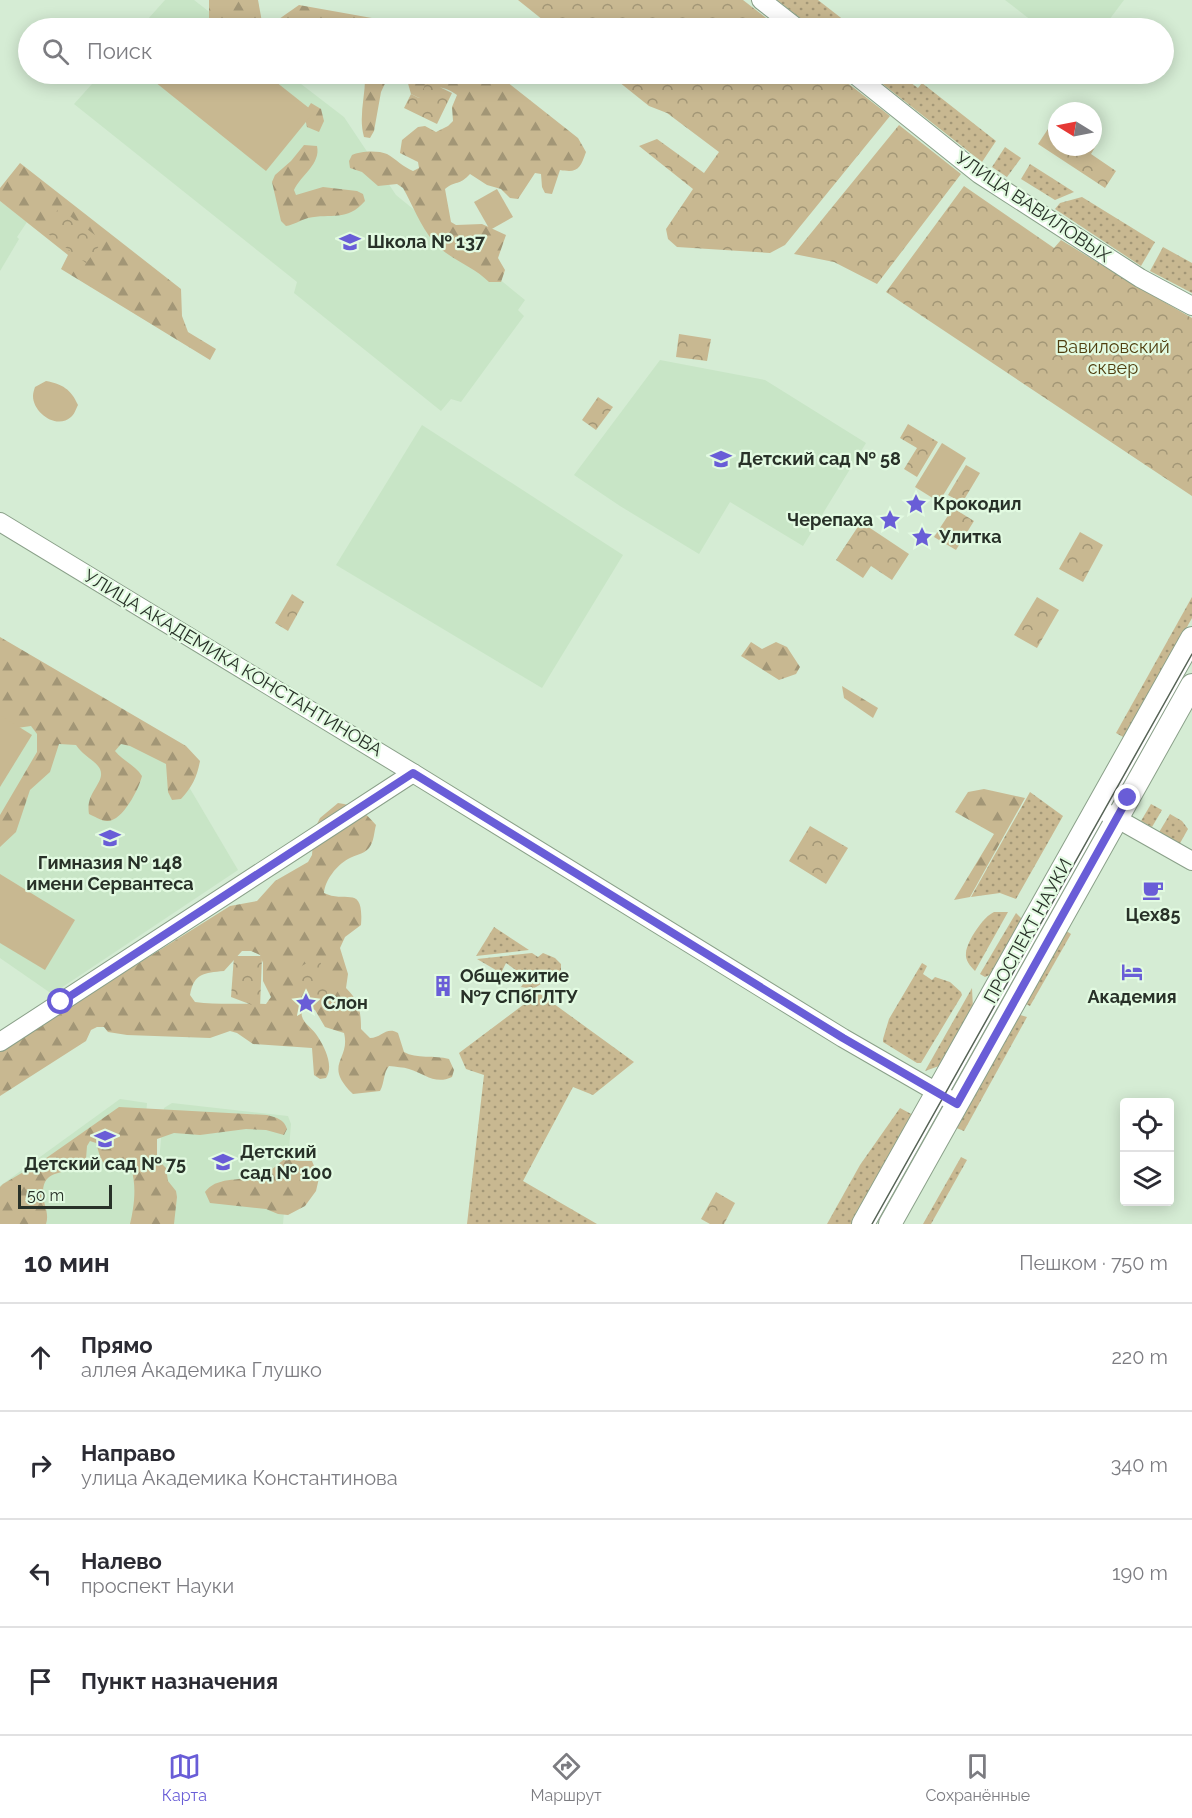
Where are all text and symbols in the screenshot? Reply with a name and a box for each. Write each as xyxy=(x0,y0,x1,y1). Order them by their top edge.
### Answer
search box xyxy=(18,18,1174,84)
icon: search xyxy=(39,35,72,68)
text: Поиск xyxy=(87,38,152,64)
north arrow xyxy=(1048,102,1102,156)
street label: УЛИЦА ВАВИЛОВЫХ xyxy=(952,147,1115,267)
school or university icon: Школа № 137 xyxy=(338,230,362,254)
place label: Школа № 137 xyxy=(367,231,486,252)
park label: Вавиловский сквер xyxy=(1056,336,1170,378)
school or university icon: Детский сад № 58 xyxy=(709,447,733,471)
place label: Детский сад № 58 xyxy=(738,448,901,469)
place icon: Крокодил xyxy=(904,492,928,516)
place label: Крокодил xyxy=(933,493,1022,514)
place icon: Черепаха xyxy=(878,508,902,532)
place label: Черепаха xyxy=(787,509,873,530)
place icon: Улитка xyxy=(910,525,934,549)
place label: Улитка xyxy=(938,526,1002,547)
street label: УЛИЦА АКАДЕМИКА КОНСТАНТИНОВА xyxy=(80,565,386,760)
route end xyxy=(1114,784,1140,810)
school or university icon: Гимназия № 148 имени Сервантеса xyxy=(98,826,122,850)
place label: Гимназия № 148 имени Сервантеса xyxy=(26,852,194,894)
street label: ПРОСПЕКТ НАУКИ xyxy=(979,855,1076,1007)
cafe icon: Цех85 xyxy=(1141,878,1165,902)
place label: Цех85 xyxy=(1126,904,1180,925)
hotel icon: Академия xyxy=(1120,960,1144,984)
place label: Общежитие №7 СПбГЛТУ xyxy=(460,965,578,1007)
building icon: Общежитие №7 СПбГЛТУ xyxy=(431,974,455,998)
place label: Академия xyxy=(1087,986,1177,1007)
route start xyxy=(47,988,73,1014)
place icon: Слон xyxy=(294,991,318,1015)
place label: Слон xyxy=(323,992,368,1013)
map controls xyxy=(1120,1098,1174,1206)
button: locate xyxy=(1120,1098,1174,1152)
school or university icon: Детский сад № 75 xyxy=(93,1127,117,1151)
place label: Детский сад № 100 xyxy=(240,1141,332,1183)
school or university icon: Детский сад № 100 xyxy=(211,1150,235,1174)
button: layers xyxy=(1120,1152,1174,1206)
place label: Детский сад № 75 xyxy=(24,1153,186,1174)
scale bar xyxy=(18,1182,112,1210)
text: 50 m xyxy=(27,1186,64,1205)
text: 10 мин xyxy=(24,1248,110,1278)
text: Пешком · 750 m xyxy=(1019,1251,1168,1275)
text: Прямо xyxy=(81,1332,153,1358)
icon: ahead xyxy=(24,1341,57,1374)
text: 220 m xyxy=(1111,1345,1168,1369)
text: аллея Академика Глушко xyxy=(81,1358,322,1382)
text: Направо xyxy=(81,1440,175,1466)
icon: right xyxy=(24,1449,57,1482)
text: 340 m xyxy=(1111,1453,1168,1477)
text: улица Академика Константинова xyxy=(81,1466,398,1490)
text: Налево xyxy=(81,1548,162,1574)
icon: left xyxy=(24,1557,57,1590)
text: 190 m xyxy=(1112,1561,1168,1585)
text: проспект Науки xyxy=(81,1574,234,1598)
icon: arrive xyxy=(24,1665,57,1698)
text: Пункт назначения xyxy=(81,1668,278,1694)
tab: Карта xyxy=(162,1750,207,1805)
tab: Маршрут xyxy=(531,1750,602,1805)
tab: Сохранённые xyxy=(925,1750,1030,1805)

